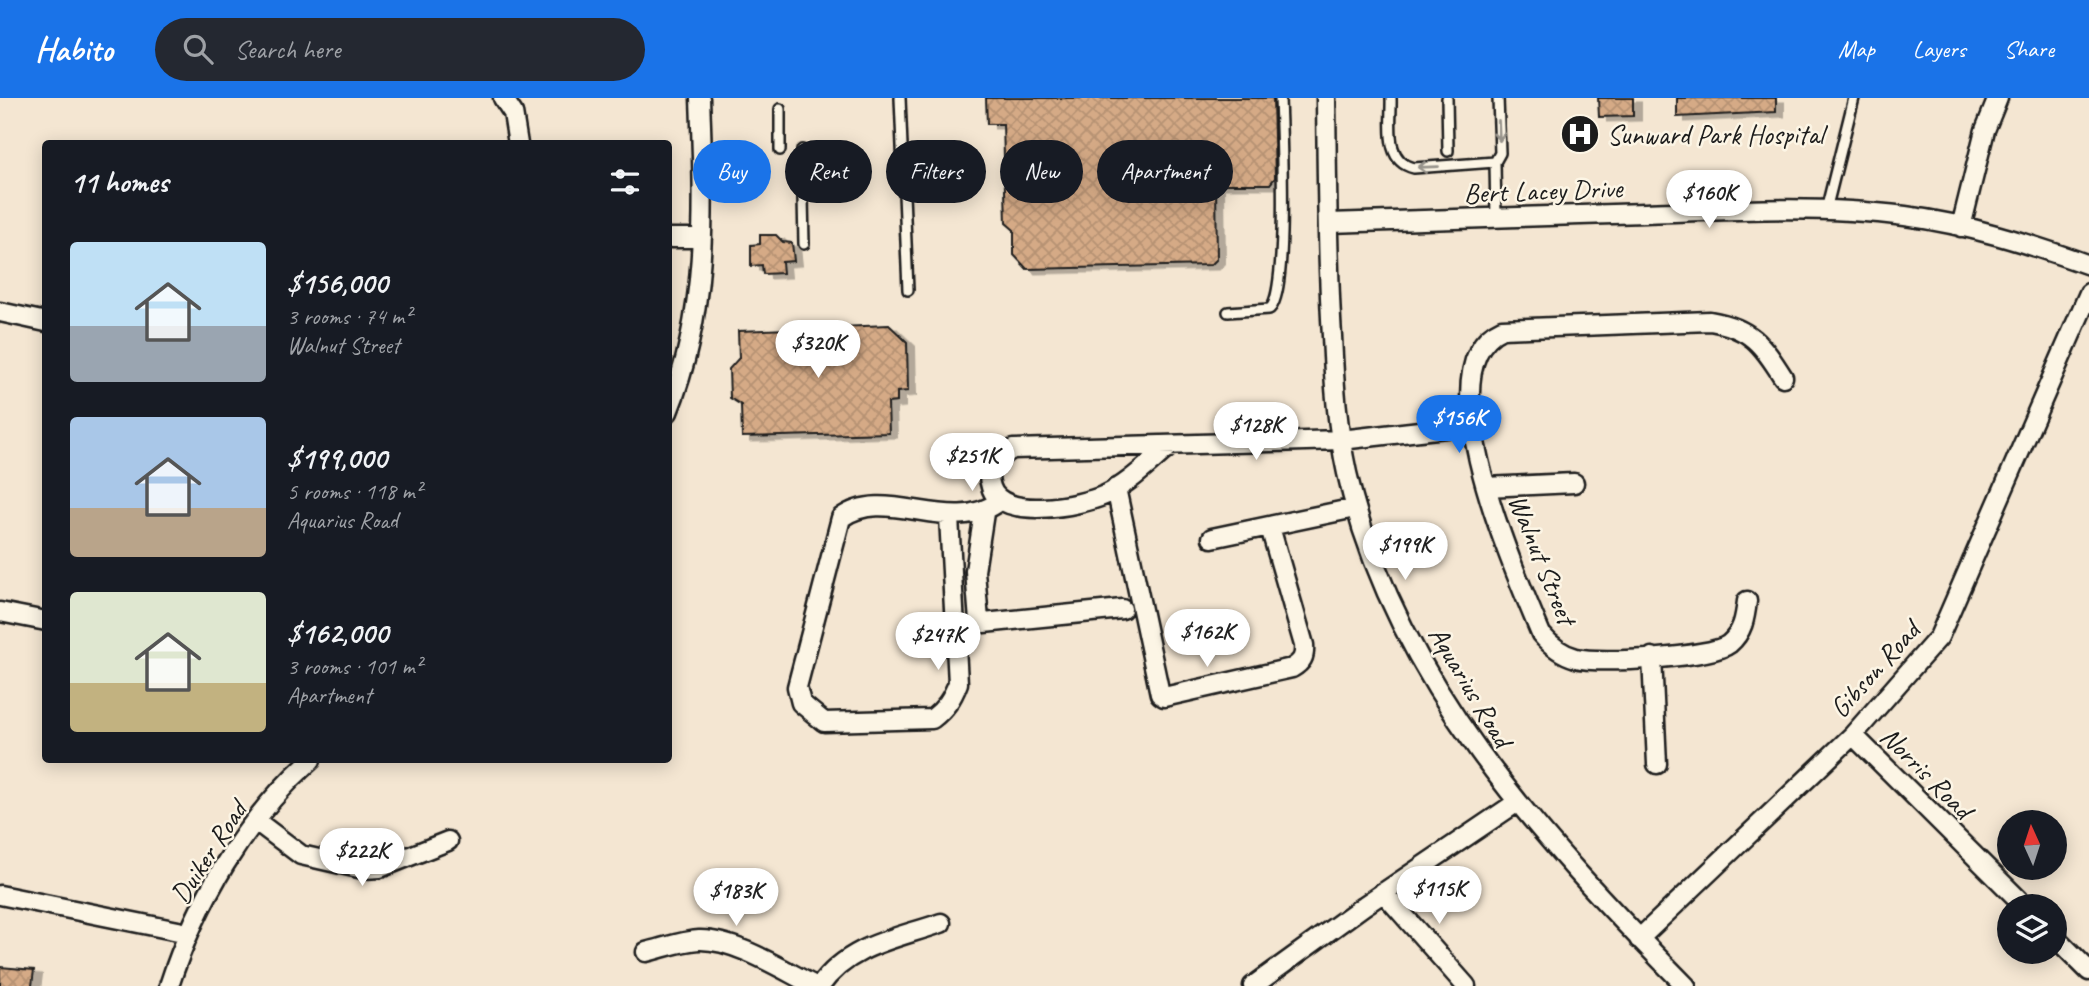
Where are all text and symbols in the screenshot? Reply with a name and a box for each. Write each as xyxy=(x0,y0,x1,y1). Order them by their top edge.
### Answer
search box xyxy=(155,18,645,81)
text: Habito xyxy=(35,28,113,70)
icon: search xyxy=(179,30,217,68)
text: Search here xyxy=(235,33,341,66)
text: Map xyxy=(1838,34,1875,64)
text: Layers xyxy=(1913,34,1966,64)
text: Share xyxy=(2004,34,2054,64)
hospital icon: Sunward Park Hospital xyxy=(1559,113,1601,155)
place label: Sunward Park Hospital xyxy=(1607,117,1829,152)
one-way arrow xyxy=(1493,119,1506,142)
chip: Buy xyxy=(693,140,771,203)
chip: Rent xyxy=(785,140,872,203)
chip: Filters xyxy=(886,140,986,203)
chip: New xyxy=(1000,140,1083,203)
chip: Apartment xyxy=(1097,140,1233,203)
one-way arrow xyxy=(1416,161,1439,174)
text: 11 homes xyxy=(70,163,168,201)
icon: filters xyxy=(606,163,644,201)
street label: Bert Lacey Drive xyxy=(1463,170,1625,211)
pin: $160K xyxy=(1660,170,1758,230)
text: $160K xyxy=(1682,178,1736,207)
text: $156,000 xyxy=(287,264,388,302)
icon: home xyxy=(126,270,210,354)
text: 3 rooms · 74 m² xyxy=(287,302,411,331)
pin: $320K xyxy=(769,320,867,380)
text: $320K xyxy=(791,328,845,357)
text: Walnut Street xyxy=(287,331,400,360)
pin: $156K xyxy=(1410,396,1508,455)
pin: $128K xyxy=(1207,402,1305,462)
text: $156K xyxy=(1432,403,1486,432)
text: $128K xyxy=(1229,410,1283,439)
pin: $251K xyxy=(923,434,1021,493)
text: $199,000 xyxy=(287,439,387,477)
text: $251K xyxy=(946,441,998,470)
icon: home xyxy=(126,445,210,529)
text: 5 rooms · 118 m² xyxy=(287,477,422,506)
street label: Walnut Street xyxy=(1501,489,1586,633)
text: Aquarius Road xyxy=(287,506,398,535)
pin: $199K xyxy=(1356,522,1454,582)
text: $199K xyxy=(1379,530,1431,559)
pin: $162K xyxy=(1158,610,1256,669)
street label: Gibson Road xyxy=(1822,611,1930,725)
pin: $247K xyxy=(889,612,987,672)
text: $162,000 xyxy=(287,614,388,652)
text: $162K xyxy=(1180,617,1234,646)
street label: Aquarius Road xyxy=(1421,619,1522,756)
icon: home xyxy=(126,620,210,704)
text: $247K xyxy=(912,620,965,649)
text: 3 rooms · 101 m² xyxy=(287,652,422,681)
text: Apartment xyxy=(287,681,372,710)
street label: Norris Road xyxy=(1873,719,1983,829)
street label: Duiker Road xyxy=(162,791,257,910)
north arrow xyxy=(1997,810,2067,880)
map controls xyxy=(1997,810,2067,964)
pin: $222K xyxy=(313,828,411,888)
text: $222K xyxy=(335,836,389,865)
pin: $115K xyxy=(1390,866,1488,926)
pin: $183K xyxy=(687,868,785,928)
text: $115K xyxy=(1413,874,1465,903)
text: $183K xyxy=(709,876,763,905)
button: layers xyxy=(1997,894,2067,964)

